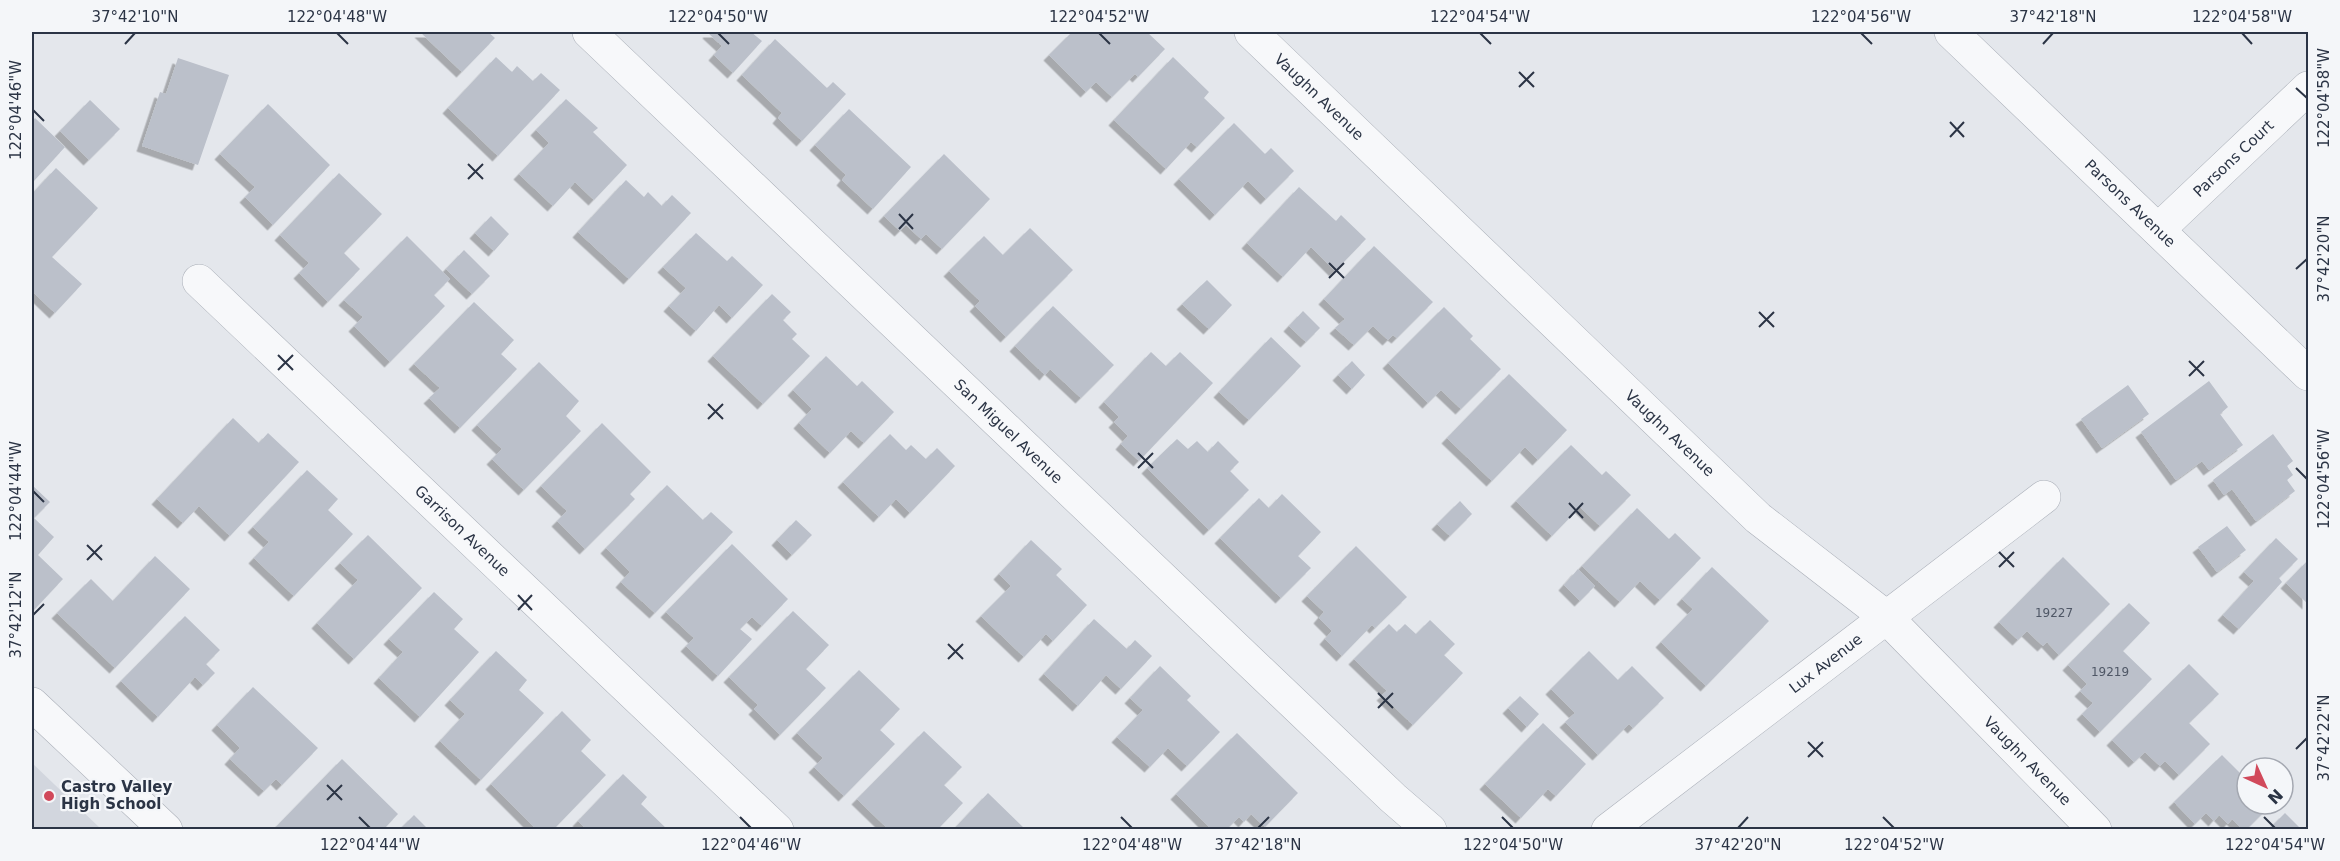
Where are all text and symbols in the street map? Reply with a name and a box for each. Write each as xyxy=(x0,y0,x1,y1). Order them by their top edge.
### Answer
text: 37°42'10"N xyxy=(91,8,179,26)
text: 122°04'48"W xyxy=(287,8,387,26)
text: 122°04'50"W xyxy=(668,8,768,26)
text: 122°04'52"W xyxy=(1049,8,1149,26)
text: 122°04'54"W xyxy=(1430,8,1530,26)
text: 122°04'56"W xyxy=(1811,8,1911,26)
text: 37°42'18"N xyxy=(2009,8,2097,26)
text: 122°04'58"W xyxy=(2192,8,2292,26)
text: 122°04'58"W xyxy=(2315,48,2333,148)
street label: Vaughn Avenue xyxy=(1270,50,1367,144)
text: 122°04'46"W xyxy=(7,60,25,160)
street label: Parsons Court xyxy=(2190,116,2278,201)
street label: Parsons Avenue xyxy=(2081,156,2179,251)
text: 37°42'20"N xyxy=(2315,215,2333,303)
street label: San Miguel Avenue xyxy=(950,375,1066,487)
street label: Vaughn Avenue xyxy=(1621,386,1718,480)
text: 122°04'56"W xyxy=(2315,429,2333,529)
text: 122°04'44"W xyxy=(7,441,25,541)
street label: Garrison Avenue xyxy=(411,482,513,580)
text: 37°42'12"N xyxy=(7,571,25,659)
house number: 19227 xyxy=(2035,606,2073,620)
street label: Lux Avenue xyxy=(1786,630,1866,697)
house number: 19219 xyxy=(2091,665,2129,679)
text: 37°42'22"N xyxy=(2315,694,2333,782)
street label: Vaughn Avenue xyxy=(1980,713,2075,809)
north arrow xyxy=(2235,756,2295,816)
place label: Castro Valley High School xyxy=(61,778,173,813)
text: N xyxy=(2264,785,2287,808)
marker: Castro Valley High School xyxy=(42,789,56,803)
text: 122°04'44"W xyxy=(320,836,420,854)
text: 122°04'46"W xyxy=(701,836,801,854)
text: 122°04'48"W xyxy=(1082,836,1182,854)
text: 37°42'18"N xyxy=(1214,836,1302,854)
text: 122°04'50"W xyxy=(1463,836,1563,854)
text: 37°42'20"N xyxy=(1694,836,1782,854)
text: 122°04'52"W xyxy=(1844,836,1944,854)
text: 122°04'54"W xyxy=(2225,836,2325,854)

